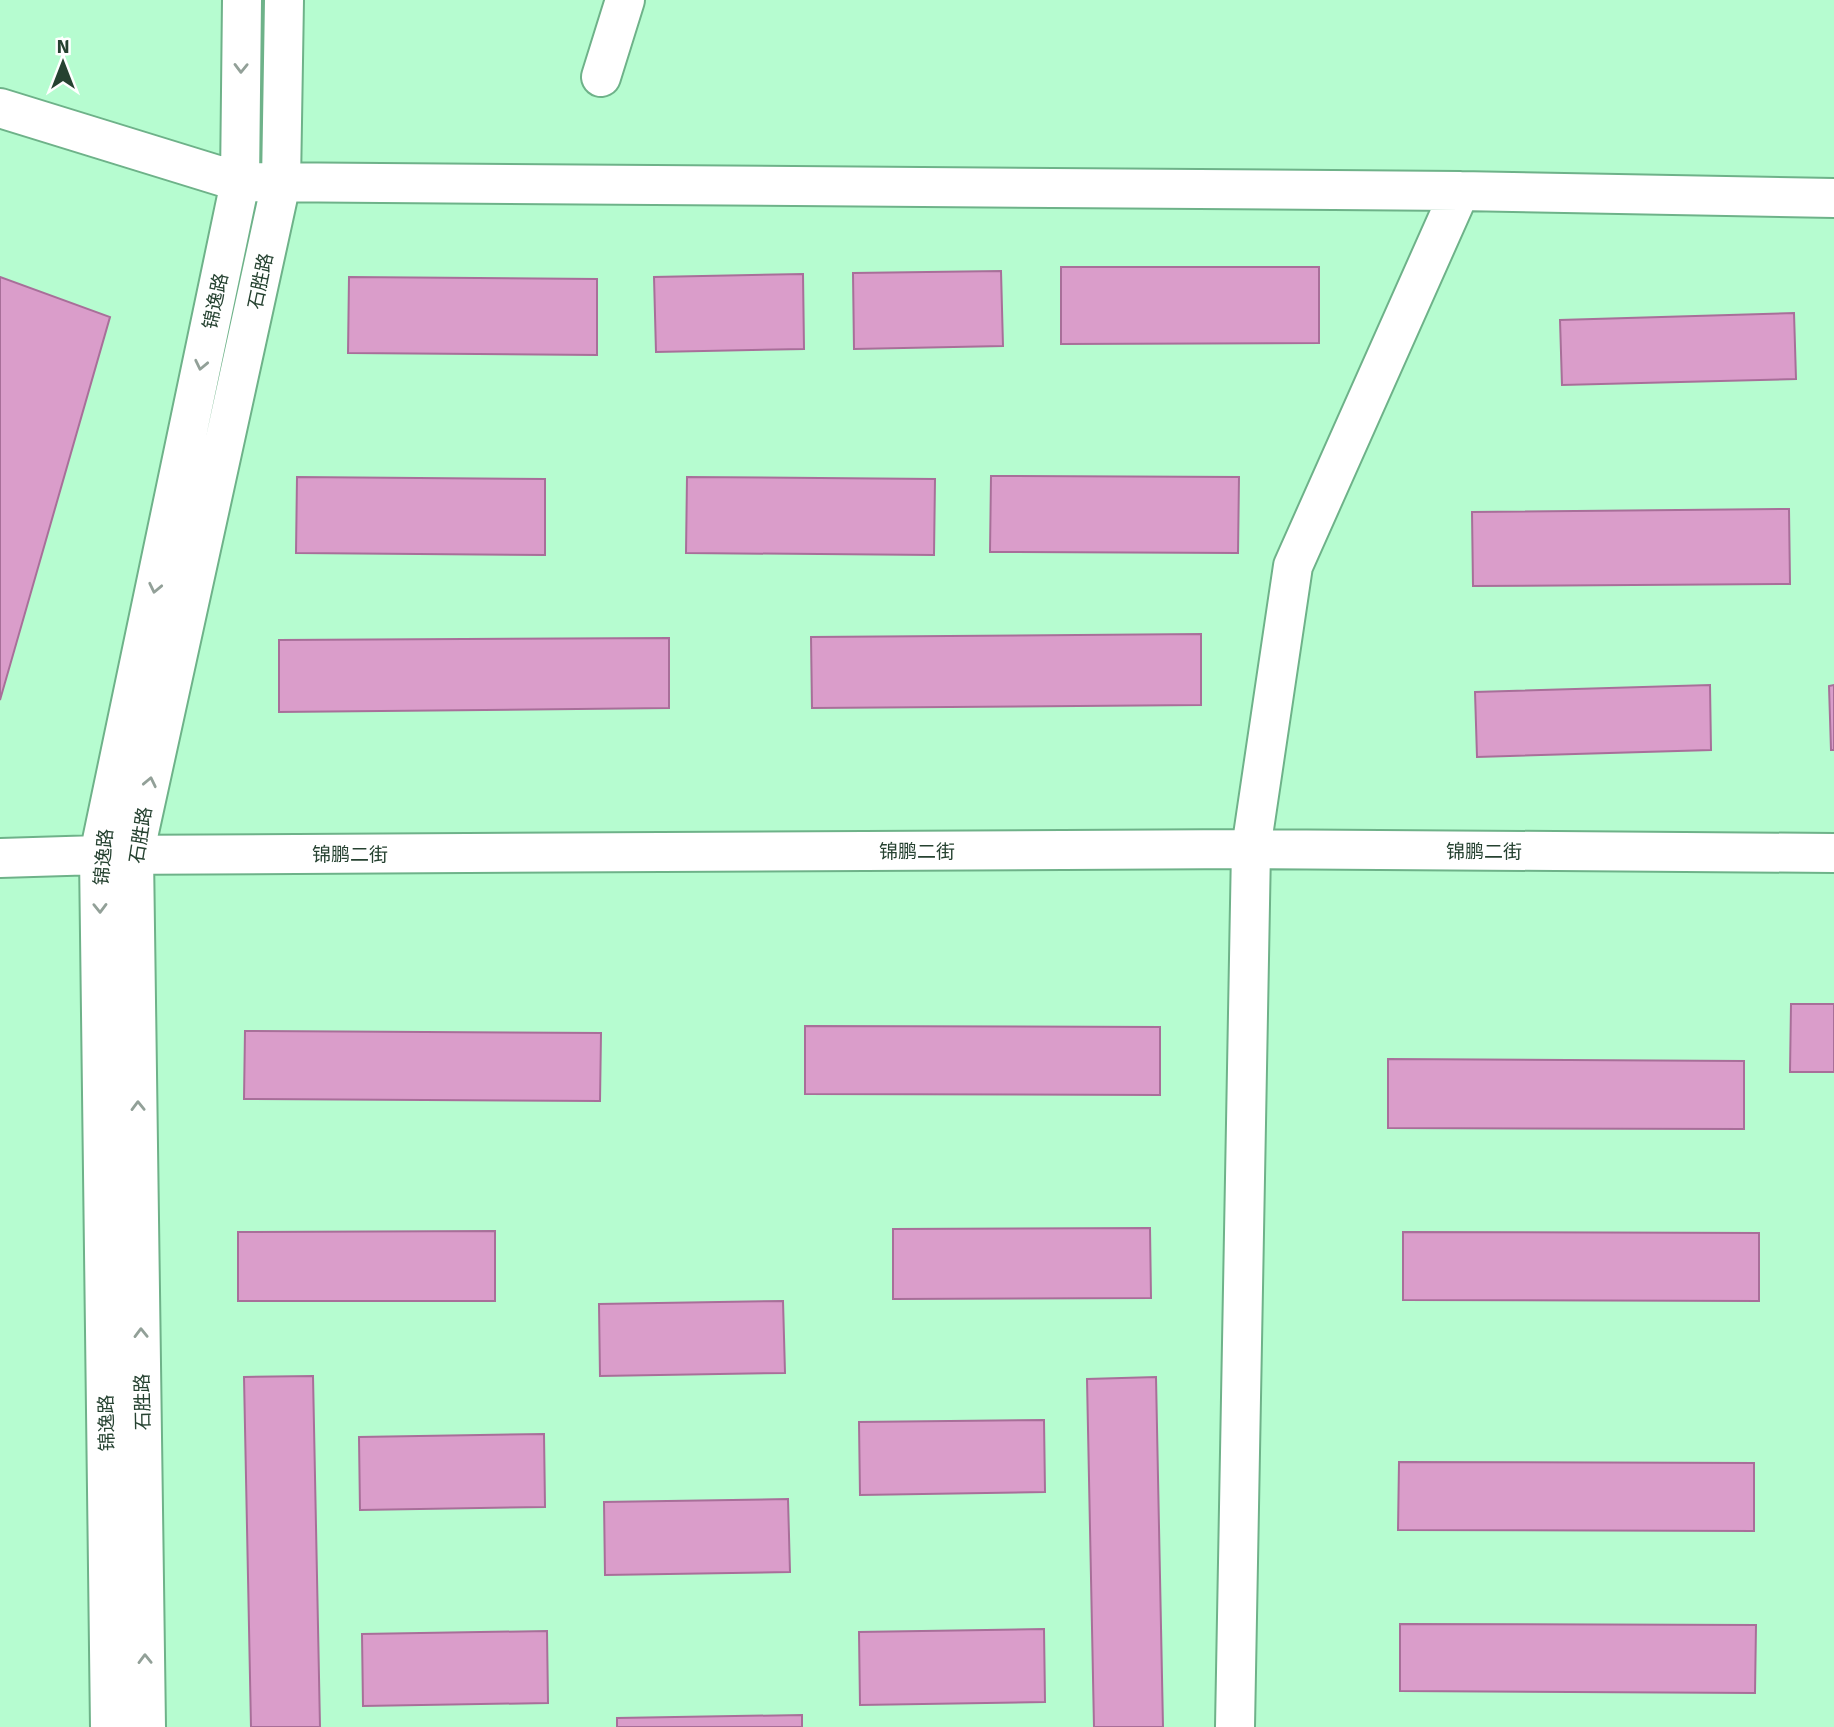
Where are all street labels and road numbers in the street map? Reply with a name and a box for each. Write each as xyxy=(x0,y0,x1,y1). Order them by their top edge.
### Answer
street label: 石胜路 xyxy=(243,251,279,312)
street label: 锦逸路 xyxy=(198,271,234,332)
street label: 石胜路 xyxy=(125,805,157,865)
street label: 锦逸路 xyxy=(90,828,118,887)
street label: 锦鹏二街 xyxy=(879,840,955,864)
street label: 锦鹏二街 xyxy=(1446,840,1522,864)
street label: 锦鹏二街 xyxy=(312,843,388,867)
street label: 石胜路 xyxy=(131,1373,155,1431)
street label: 锦逸路 xyxy=(95,1394,119,1452)

